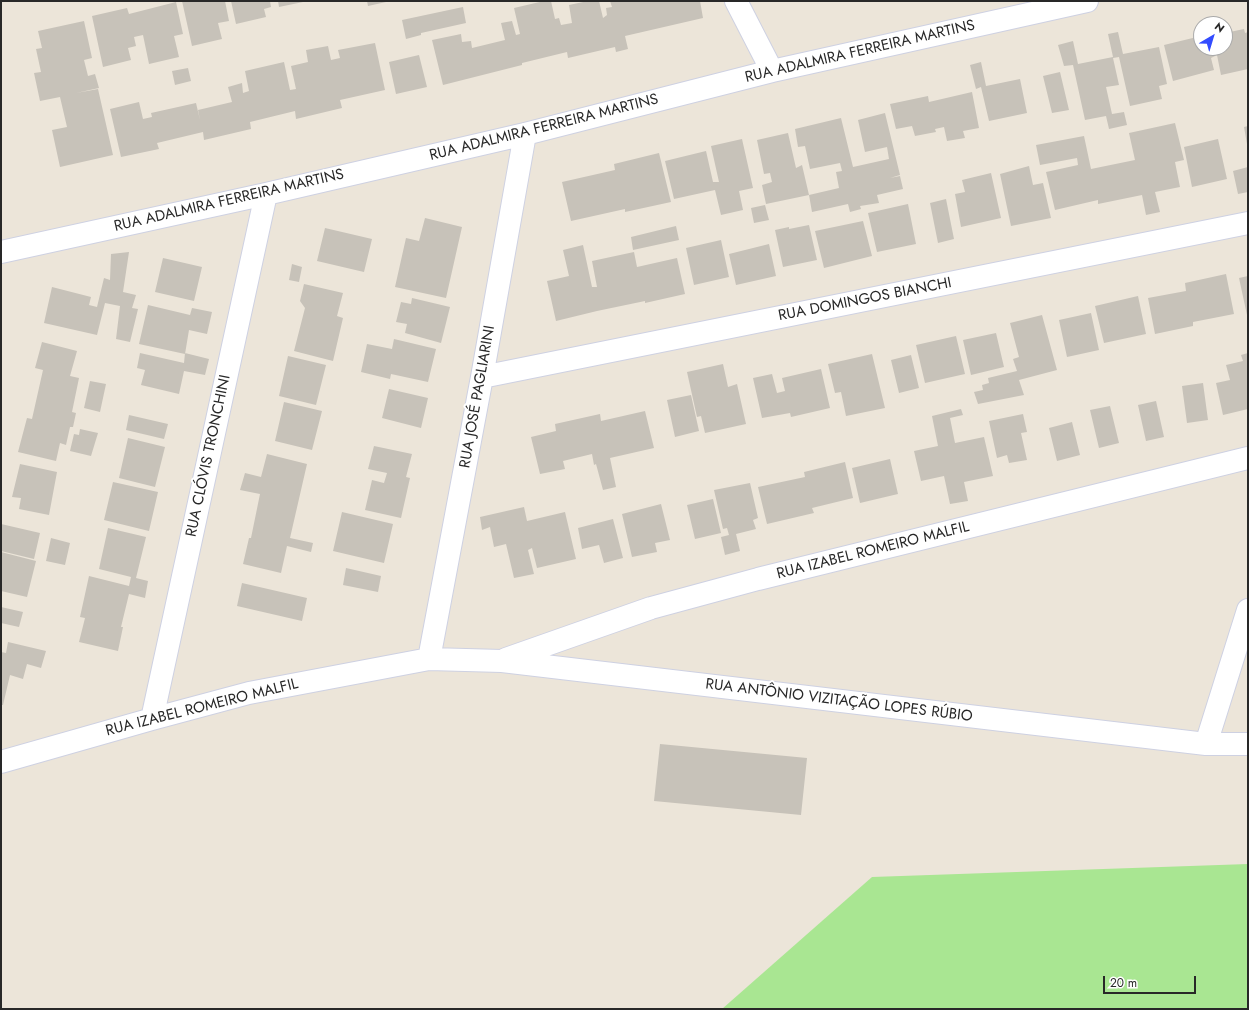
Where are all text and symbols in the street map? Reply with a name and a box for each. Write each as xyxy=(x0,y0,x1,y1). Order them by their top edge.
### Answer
north arrow xyxy=(1193,16,1233,56)
street label: RUA ADALMIRA FERREIRA MARTINS xyxy=(743,17,977,87)
text: N xyxy=(1211,18,1228,36)
street label: RUA ADALMIRA FERREIRA MARTINS xyxy=(428,91,660,165)
street label: RUA ADALMIRA FERREIRA MARTINS xyxy=(112,166,346,236)
street label: RUA DOMINGOS BIANCHI xyxy=(777,274,953,326)
street label: RUA JOSÉ PAGLIARINI xyxy=(457,324,499,470)
street label: RUA CLÓVIS TRONCHINI xyxy=(183,373,235,539)
street label: RUA IZABEL ROMEIRO MALFIL xyxy=(775,518,971,584)
street label: RUA IZABEL ROMEIRO MALFIL xyxy=(104,675,300,741)
street label: RUA ANTÔNIO VIZITAÇÃO LOPES RÚBIO xyxy=(704,676,974,726)
scale bar xyxy=(1105,968,1198,994)
text: 20 m xyxy=(1110,974,1137,992)

